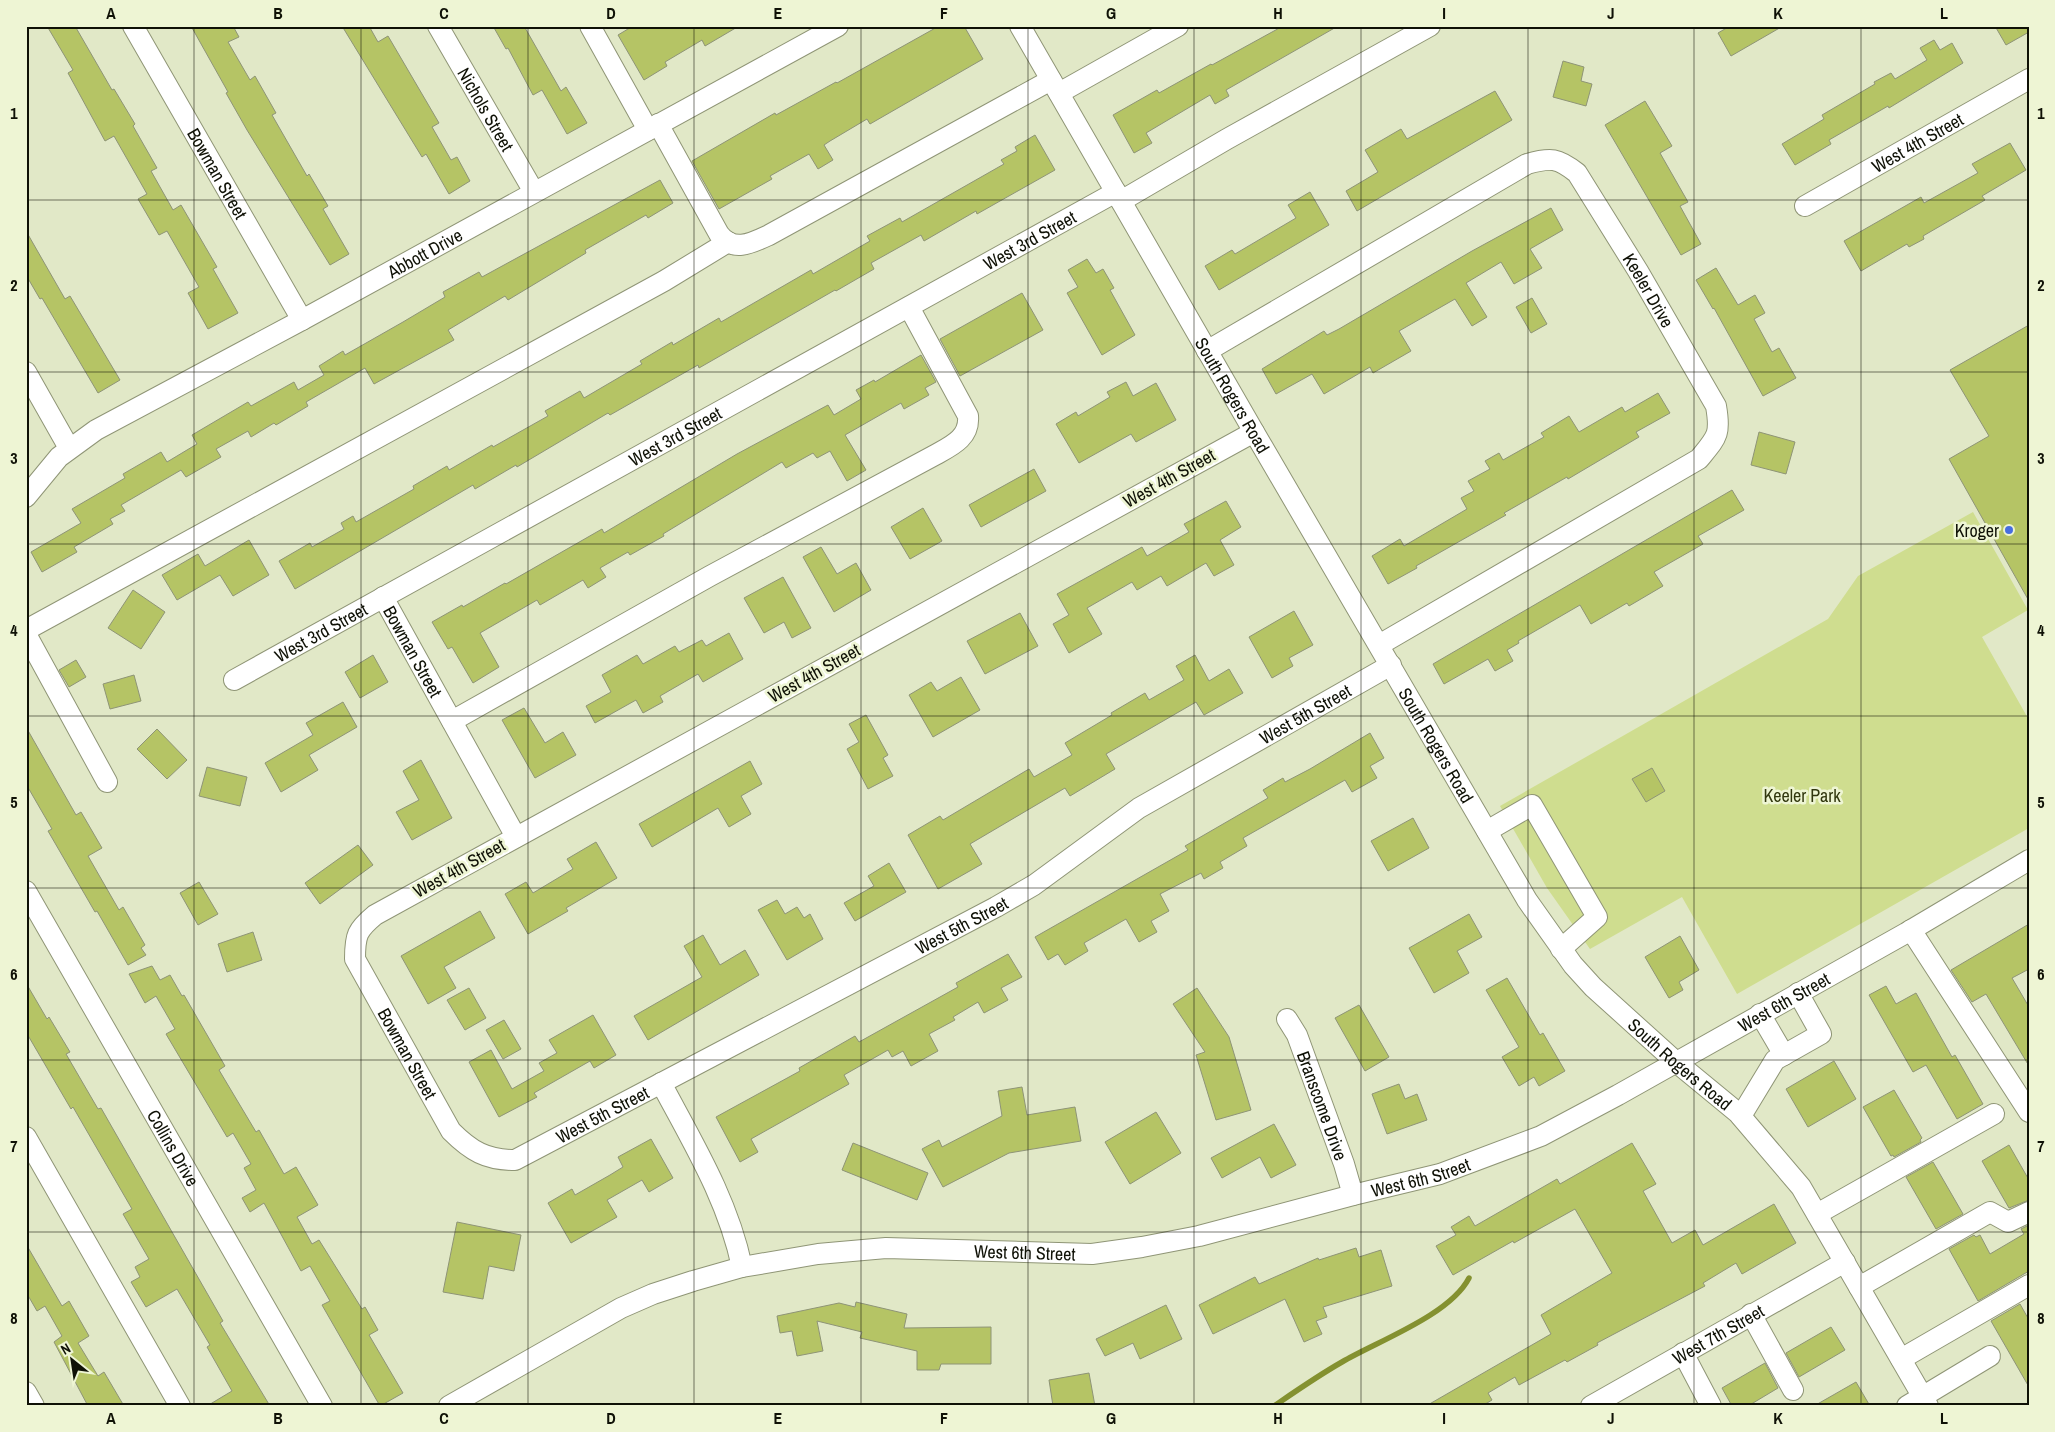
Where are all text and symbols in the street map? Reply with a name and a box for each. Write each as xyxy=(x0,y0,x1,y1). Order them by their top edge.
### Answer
text: A xyxy=(106,2,116,24)
text: B xyxy=(273,2,283,24)
text: C xyxy=(439,2,449,24)
text: D xyxy=(606,2,616,24)
text: E xyxy=(774,2,783,24)
text: F xyxy=(940,2,948,24)
text: G xyxy=(1106,2,1116,24)
text: H xyxy=(1273,2,1283,24)
text: I xyxy=(1442,2,1446,24)
text: J xyxy=(1607,2,1615,24)
text: K xyxy=(1773,2,1783,24)
text: L xyxy=(1940,2,1948,24)
street label: Nichols Street xyxy=(452,63,520,156)
text: 1 xyxy=(10,102,18,124)
text: 1 xyxy=(2037,102,2045,124)
street label: West 4th Street xyxy=(1867,106,1968,178)
street label: Bowman Street xyxy=(182,123,254,223)
street label: West 3rd Street xyxy=(979,204,1080,276)
street label: Abbott Drive xyxy=(382,222,467,284)
street label: Keeler Drive xyxy=(1617,248,1680,332)
text: 2 xyxy=(10,274,18,296)
text: 2 xyxy=(2037,274,2045,296)
street label: South Rogers Road xyxy=(1189,333,1276,458)
street label: West 3rd Street xyxy=(624,400,726,472)
street label: West 4th Street xyxy=(1119,442,1219,514)
text: 3 xyxy=(10,447,18,469)
text: 3 xyxy=(2037,447,2045,469)
place label: Kroger xyxy=(1955,518,1999,543)
marker: Kroger xyxy=(2003,524,2015,536)
street label: West 3rd Street xyxy=(270,596,371,668)
street label: Bowman Street xyxy=(378,601,448,701)
text: 4 xyxy=(10,619,18,641)
text: 4 xyxy=(2037,619,2045,641)
street label: West 4th Street xyxy=(764,637,864,709)
street label: West 5th Street xyxy=(1255,678,1355,750)
street label: South Rogers Road xyxy=(1393,683,1480,807)
park label: Keeler Park xyxy=(1763,783,1841,808)
text: 5 xyxy=(10,791,18,813)
text: 5 xyxy=(2037,791,2045,813)
street label: West 4th Street xyxy=(409,832,509,904)
street label: West 5th Street xyxy=(911,890,1012,960)
text: 6 xyxy=(10,963,18,985)
text: 6 xyxy=(2037,963,2045,985)
street label: West 6th Street xyxy=(1733,966,1834,1038)
street label: Bowman Street xyxy=(372,1003,443,1104)
street label: South Rogers Road xyxy=(1623,1012,1737,1116)
street label: Branscome Drive xyxy=(1291,1048,1354,1163)
street label: West 5th Street xyxy=(551,1079,653,1149)
street label: Collins Drive xyxy=(142,1105,205,1191)
text: 7 xyxy=(10,1135,18,1157)
text: 7 xyxy=(2037,1135,2045,1157)
street label: West 6th Street xyxy=(1368,1151,1473,1203)
street label: West 6th Street xyxy=(974,1238,1076,1266)
street label: West 7th Street xyxy=(1668,1298,1768,1370)
text: 8 xyxy=(10,1307,18,1329)
text: 8 xyxy=(2037,1307,2045,1329)
north arrow xyxy=(48,1334,98,1384)
text: N xyxy=(57,1339,74,1359)
text: A xyxy=(106,1407,116,1429)
text: B xyxy=(273,1407,283,1429)
text: C xyxy=(439,1407,449,1429)
text: D xyxy=(606,1407,616,1429)
text: E xyxy=(774,1407,783,1429)
text: F xyxy=(940,1407,948,1429)
text: G xyxy=(1106,1407,1116,1429)
text: H xyxy=(1273,1407,1283,1429)
text: I xyxy=(1442,1407,1446,1429)
text: J xyxy=(1607,1407,1615,1429)
text: K xyxy=(1773,1407,1783,1429)
text: L xyxy=(1940,1407,1948,1429)

